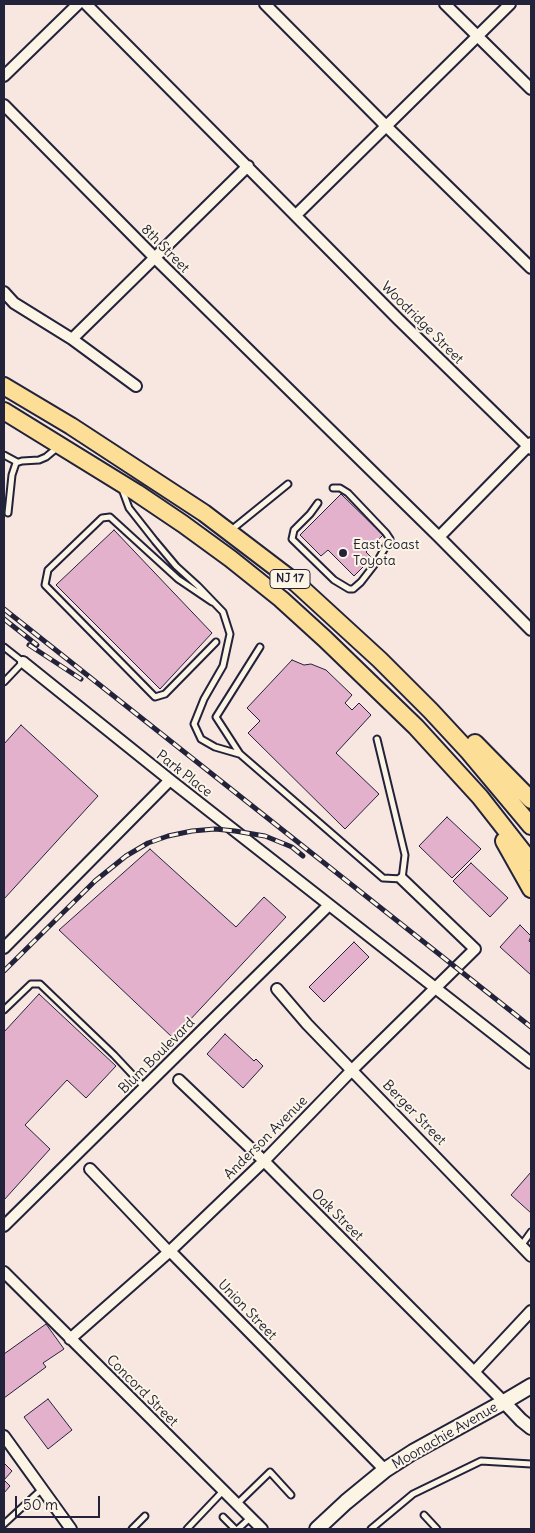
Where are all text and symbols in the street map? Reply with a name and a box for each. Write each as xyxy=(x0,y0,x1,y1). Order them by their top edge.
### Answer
street label: 8th Street xyxy=(137,221,193,277)
street label: Woodridge Street xyxy=(377,278,467,368)
place label: East Coast Toyota xyxy=(353,537,419,570)
marker: East Coast Toyota xyxy=(337,547,349,559)
road number: NJ 17 xyxy=(270,570,310,588)
street label: Park Place xyxy=(153,747,215,801)
street label: Blum Boulevard xyxy=(116,1015,198,1097)
street label: Berger Street xyxy=(379,1077,449,1149)
street label: Anderson Avenue xyxy=(221,1093,311,1183)
street label: Oak Street xyxy=(307,1185,367,1245)
street label: Union Street xyxy=(214,1276,280,1344)
street label: Concord Street xyxy=(103,1352,181,1430)
street label: Moonachie Avenue xyxy=(389,1399,501,1473)
scale bar xyxy=(18,1486,102,1518)
text: 50 m xyxy=(23,1495,58,1514)

